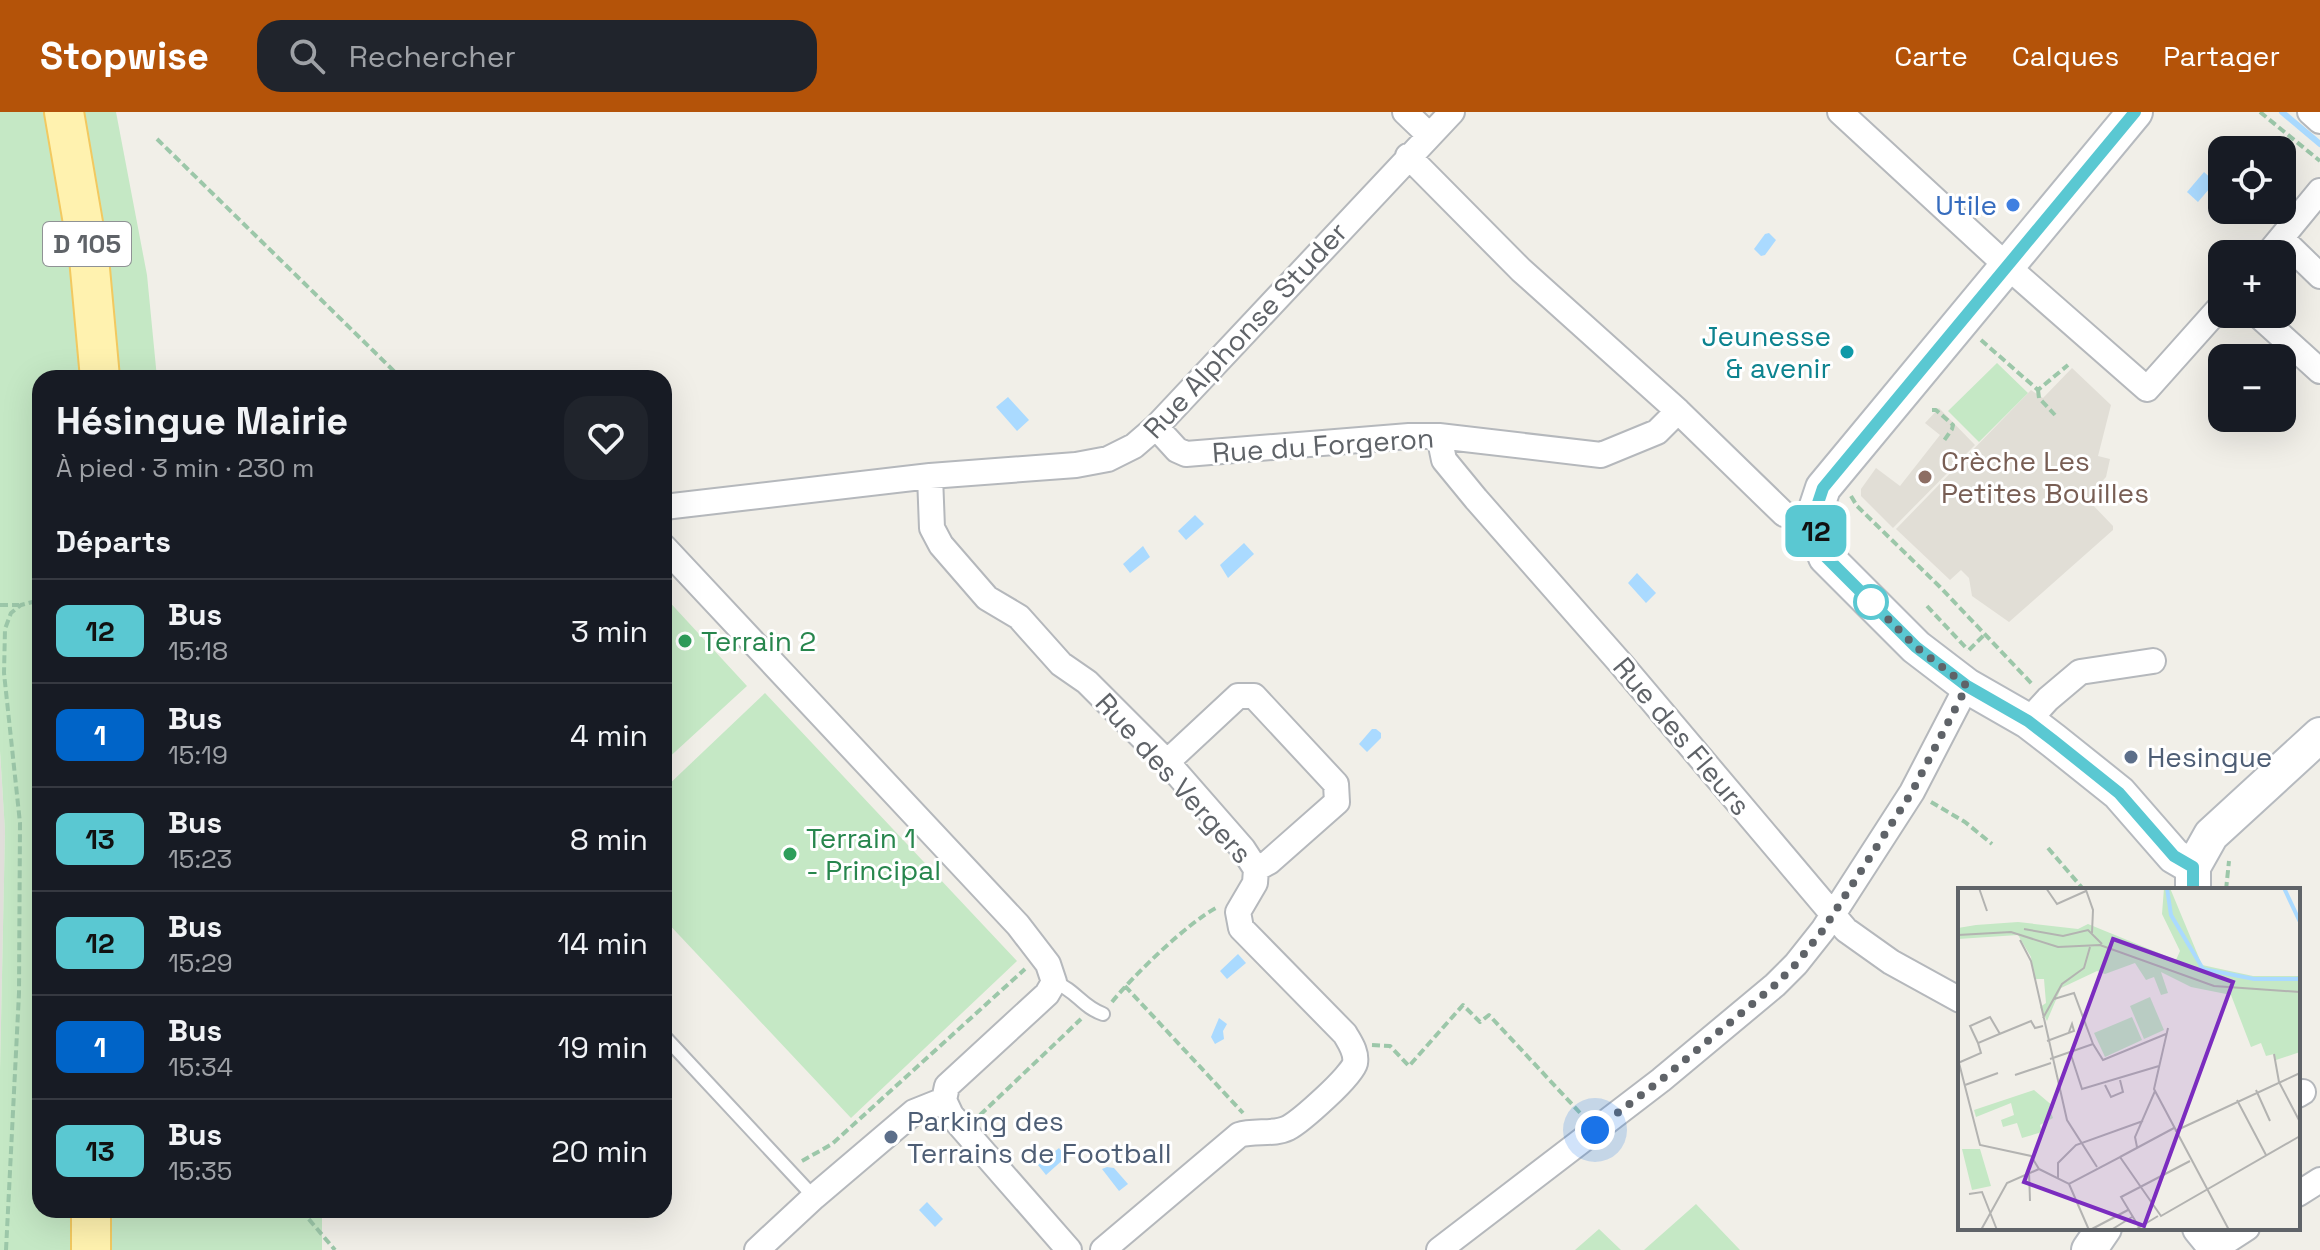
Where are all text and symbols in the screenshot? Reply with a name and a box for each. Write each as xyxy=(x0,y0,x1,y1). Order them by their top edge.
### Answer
search box xyxy=(257,20,817,92)
text: Stopwise xyxy=(40,32,209,80)
icon: search xyxy=(285,34,329,78)
text: Rechercher xyxy=(349,37,516,76)
text: Carte xyxy=(1894,38,1968,74)
text: Calques xyxy=(2012,38,2119,74)
text: Partager xyxy=(2163,38,2280,74)
map controls xyxy=(2208,136,2296,432)
button: locate xyxy=(2208,136,2296,224)
place label: Utile xyxy=(1935,187,1997,223)
marker: Utile xyxy=(2004,196,2022,214)
street label: Rue Alphonse Studer xyxy=(1135,214,1355,446)
road number: D 105 xyxy=(43,222,131,266)
button: + xyxy=(2208,240,2296,328)
place label: Jeunesse & avenir xyxy=(1702,318,1831,386)
marker: Jeunesse & avenir xyxy=(1838,343,1856,361)
button: − xyxy=(2208,344,2296,432)
button: heart xyxy=(564,396,648,480)
text: Hésingue Mairie xyxy=(56,397,348,445)
street label: Rue du Forgeron xyxy=(1211,419,1435,471)
place label: Crèche Les Petites Bouilles xyxy=(1941,443,2149,511)
text: À pied · 3 min · 230 m xyxy=(56,451,314,485)
marker: Crèche Les Petites Bouilles xyxy=(1916,468,1934,486)
line badge: 12 xyxy=(1780,505,1852,557)
text: 12 xyxy=(1801,513,1831,549)
text: Départs xyxy=(56,522,171,561)
unlabelled marker xyxy=(1854,585,1888,619)
text: Bus xyxy=(168,595,222,634)
text: 3 min xyxy=(571,612,648,651)
text: 12 xyxy=(85,613,115,649)
place label: Terrain 2 xyxy=(701,623,816,659)
marker: Terrain 2 xyxy=(676,632,694,650)
text: 15:18 xyxy=(168,634,228,668)
street label: Rue des Fleurs xyxy=(1605,649,1759,823)
street label: Rue des Vergers xyxy=(1088,685,1260,871)
text: Bus xyxy=(168,699,222,738)
text: 4 min xyxy=(570,716,648,755)
text: 1 xyxy=(94,717,106,753)
text: 15:19 xyxy=(168,738,228,772)
place label: Hesingue xyxy=(2147,739,2272,775)
marker: Hesingue xyxy=(2122,748,2140,766)
text: Bus xyxy=(168,803,222,842)
text: 8 min xyxy=(570,820,648,859)
place label: Terrain 1 - Principal xyxy=(806,820,941,888)
text: 13 xyxy=(85,821,115,857)
text: 15:23 xyxy=(168,842,232,876)
marker: Terrain 1 - Principal xyxy=(781,845,799,863)
inset map xyxy=(1958,888,2300,1230)
text: Bus xyxy=(168,907,222,946)
text: 14 min xyxy=(557,924,648,963)
text: 12 xyxy=(85,925,115,961)
text: 15:29 xyxy=(168,946,233,980)
text: Bus xyxy=(168,1011,222,1050)
text: 19 min xyxy=(558,1028,648,1067)
text: 1 xyxy=(94,1029,106,1065)
text: 15:34 xyxy=(168,1050,233,1084)
place label: Parking des Terrains de Football xyxy=(907,1103,1172,1171)
your location xyxy=(1575,1110,1615,1150)
text: Bus xyxy=(168,1115,222,1154)
marker: Parking des Terrains de Football xyxy=(882,1128,900,1146)
text: 20 min xyxy=(551,1132,648,1171)
text: 13 xyxy=(85,1133,115,1169)
text: 15:35 xyxy=(168,1154,232,1188)

